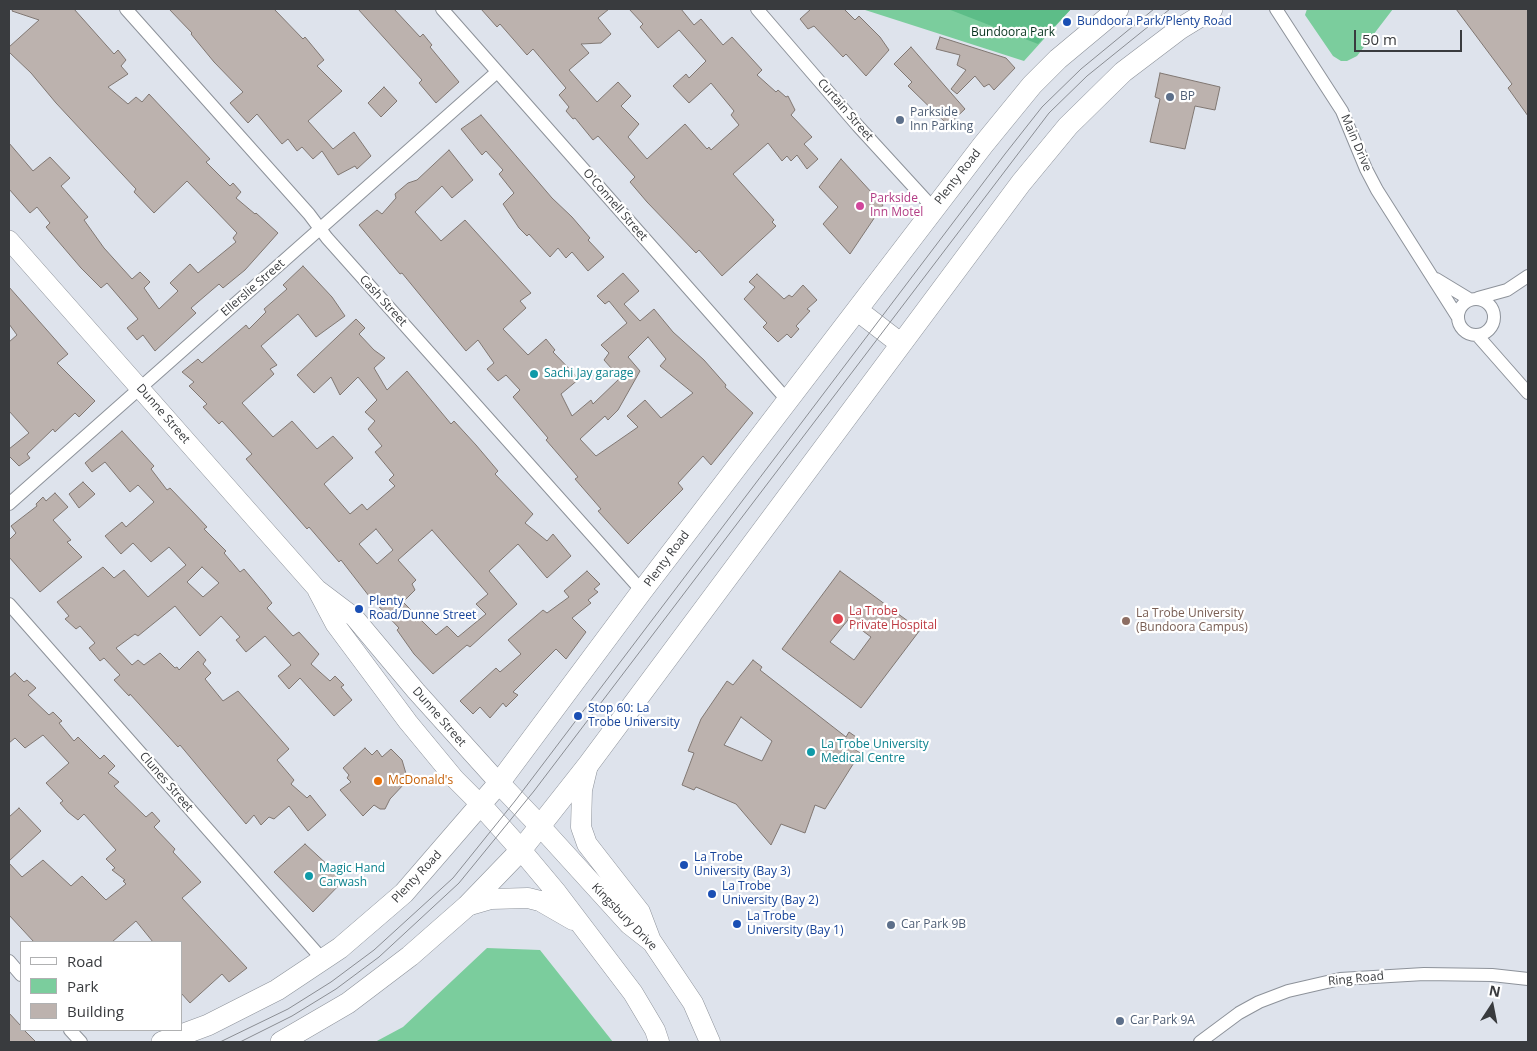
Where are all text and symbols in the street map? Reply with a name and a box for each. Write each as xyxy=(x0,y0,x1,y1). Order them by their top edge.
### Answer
place label: Bundoora Park/Plenty Road xyxy=(1077,15,1232,29)
marker: Bundoora Park/Plenty Road xyxy=(1061,16,1073,28)
scale bar xyxy=(1357,20,1464,52)
park label: Bundoora Park xyxy=(971,26,1055,40)
text: 50 m xyxy=(1362,29,1397,49)
street label: Curtain Street xyxy=(814,76,876,144)
place label: BP xyxy=(1180,90,1195,104)
marker: BP xyxy=(1164,91,1176,103)
place label: Parkside Inn Parking xyxy=(910,106,973,134)
street label: Main Drive xyxy=(1338,112,1374,174)
marker: Parkside Inn Parking xyxy=(894,114,906,126)
street label: Plenty Road xyxy=(932,146,984,208)
street label: O'Connell Street xyxy=(580,166,650,244)
place label: Parkside Inn Motel xyxy=(870,192,923,220)
marker: Parkside Inn Motel xyxy=(854,200,866,212)
street label: Ellerslie Street xyxy=(218,256,288,320)
street label: Cash Street xyxy=(356,272,410,330)
place label: Sachi Jay garage xyxy=(544,367,634,381)
marker: Sachi Jay garage xyxy=(528,368,540,380)
street label: Dunne Street xyxy=(133,381,193,447)
street label: Plenty Road xyxy=(641,528,693,590)
place label: Plenty Road/Dunne Street xyxy=(369,595,476,623)
marker: Plenty Road/Dunne Street xyxy=(353,603,365,615)
place label: La Trobe Private Hospital xyxy=(849,605,937,633)
place label: La Trobe University (Bundoora Campus) xyxy=(1136,607,1248,635)
marker: La Trobe Private Hospital xyxy=(831,612,845,626)
marker: La Trobe University (Bundoora Campus) xyxy=(1120,615,1132,627)
street label: Dunne Street xyxy=(409,684,469,750)
place label: Stop 60: La Trobe University xyxy=(588,702,680,730)
marker: Stop 60: La Trobe University xyxy=(572,710,584,722)
place label: La Trobe University Medical Centre xyxy=(821,738,929,766)
marker: La Trobe University Medical Centre xyxy=(805,746,817,758)
street label: Clunes Street xyxy=(136,749,196,815)
place label: McDonald's xyxy=(388,774,453,788)
marker: McDonald's xyxy=(372,775,384,787)
street label: Plenty Road xyxy=(389,848,445,906)
place label: La Trobe University (Bay 3) xyxy=(694,851,790,879)
marker: La Trobe University (Bay 3) xyxy=(678,859,690,871)
place label: Magic Hand Carwash xyxy=(319,862,385,890)
marker: Magic Hand Carwash xyxy=(303,870,315,882)
street label: Kingsbury Drive xyxy=(588,880,660,954)
place label: La Trobe University (Bay 2) xyxy=(722,880,818,908)
marker: La Trobe University (Bay 2) xyxy=(706,888,718,900)
place label: La Trobe University (Bay 1) xyxy=(747,910,843,938)
marker: La Trobe University (Bay 1) xyxy=(731,918,743,930)
place label: Car Park 9B xyxy=(901,918,966,932)
marker: Car Park 9B xyxy=(885,919,897,931)
legend xyxy=(20,941,182,1031)
text: Road xyxy=(67,951,103,971)
street label: Ring Road xyxy=(1327,969,1385,989)
text: Park xyxy=(67,976,98,996)
text: N xyxy=(1488,980,1502,1001)
north arrow xyxy=(1467,981,1517,1031)
text: Building xyxy=(67,1001,124,1021)
place label: Car Park 9A xyxy=(1130,1014,1195,1028)
marker: Car Park 9A xyxy=(1114,1015,1126,1027)

